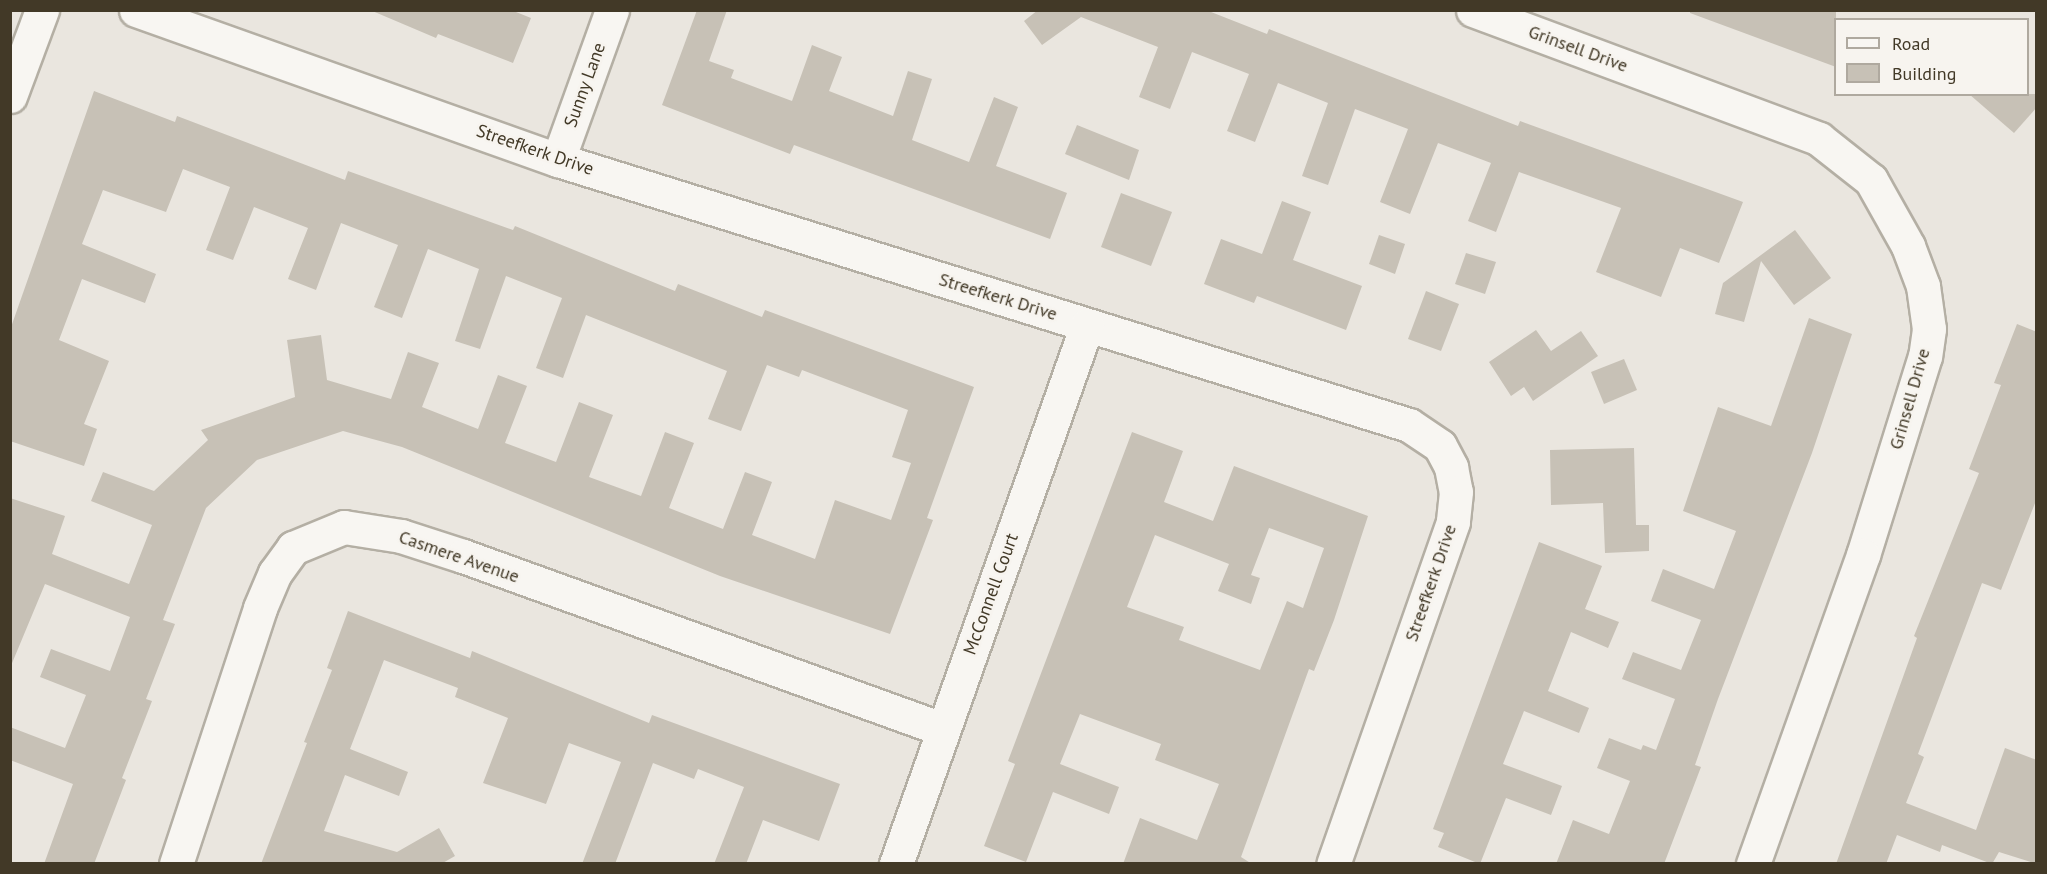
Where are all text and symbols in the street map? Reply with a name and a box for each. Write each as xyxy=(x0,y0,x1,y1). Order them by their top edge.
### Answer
legend xyxy=(1834,18,2029,96)
street label: Grinsell Drive xyxy=(1525,21,1631,77)
text: Road xyxy=(1892,32,1930,55)
street label: Sunny Lane xyxy=(560,39,610,131)
text: Building xyxy=(1892,62,1956,85)
street label: Streefkerk Drive xyxy=(473,120,597,180)
street label: Streefkerk Drive xyxy=(936,269,1060,325)
street label: Grinsell Drive xyxy=(1885,346,1935,452)
street label: Streefkerk Drive xyxy=(1401,521,1461,645)
street label: Casmere Avenue xyxy=(396,526,522,588)
street label: McConnell Court xyxy=(959,530,1023,658)

